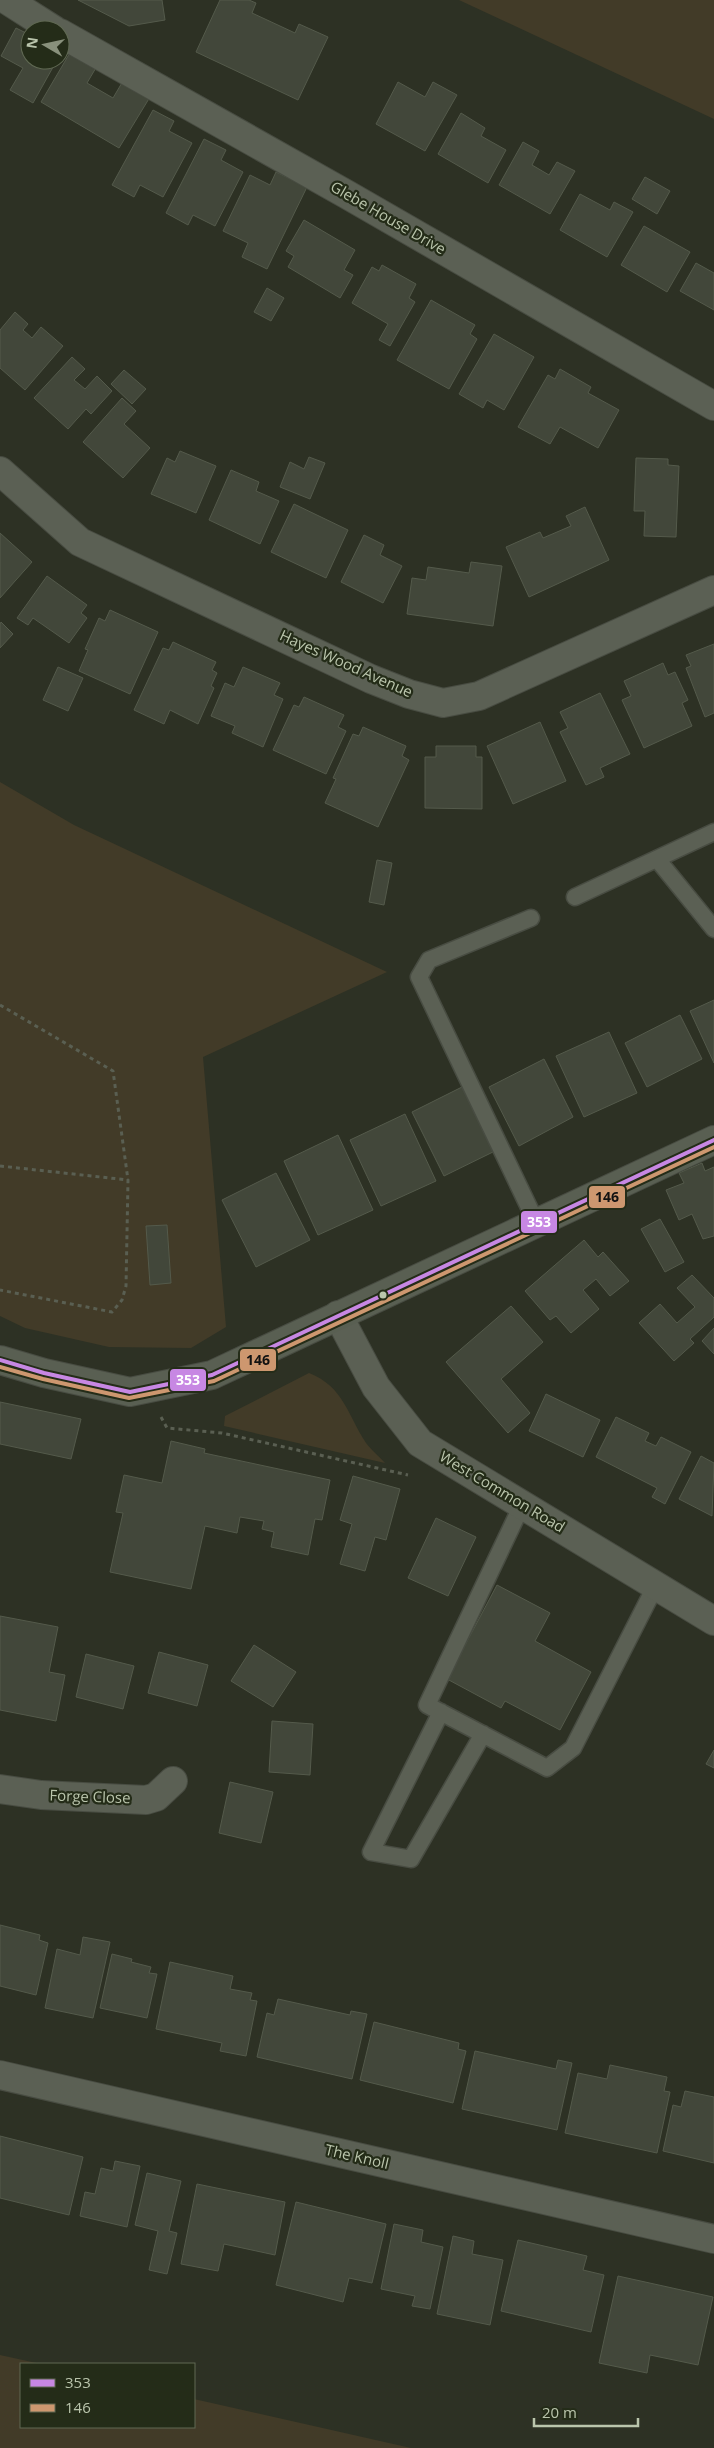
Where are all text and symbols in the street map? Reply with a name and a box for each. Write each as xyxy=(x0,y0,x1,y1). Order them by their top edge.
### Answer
north arrow xyxy=(20,20,70,70)
text: N xyxy=(21,36,42,50)
street label: Glebe House Drive xyxy=(327,176,450,258)
street label: Hayes Wood Avenue xyxy=(277,625,416,701)
line badge: 146 xyxy=(588,1185,626,1209)
text: 146 xyxy=(595,1187,619,1206)
line badge: 353 xyxy=(520,1210,558,1234)
text: 353 xyxy=(527,1212,551,1231)
unlabelled marker xyxy=(378,1290,388,1300)
line badge: 146 xyxy=(239,1348,277,1372)
text: 146 xyxy=(246,1350,270,1369)
line badge: 353 xyxy=(169,1368,207,1392)
text: 353 xyxy=(176,1370,200,1389)
street label: West Common Road xyxy=(436,1446,569,1536)
street label: Forge Close xyxy=(49,1785,131,1807)
street label: The Knoll xyxy=(323,2139,391,2173)
legend xyxy=(20,2363,195,2428)
text: 353 xyxy=(65,2372,91,2392)
scale bar xyxy=(534,2396,638,2428)
text: 146 xyxy=(65,2397,91,2417)
text: 20 m xyxy=(542,2402,577,2422)

